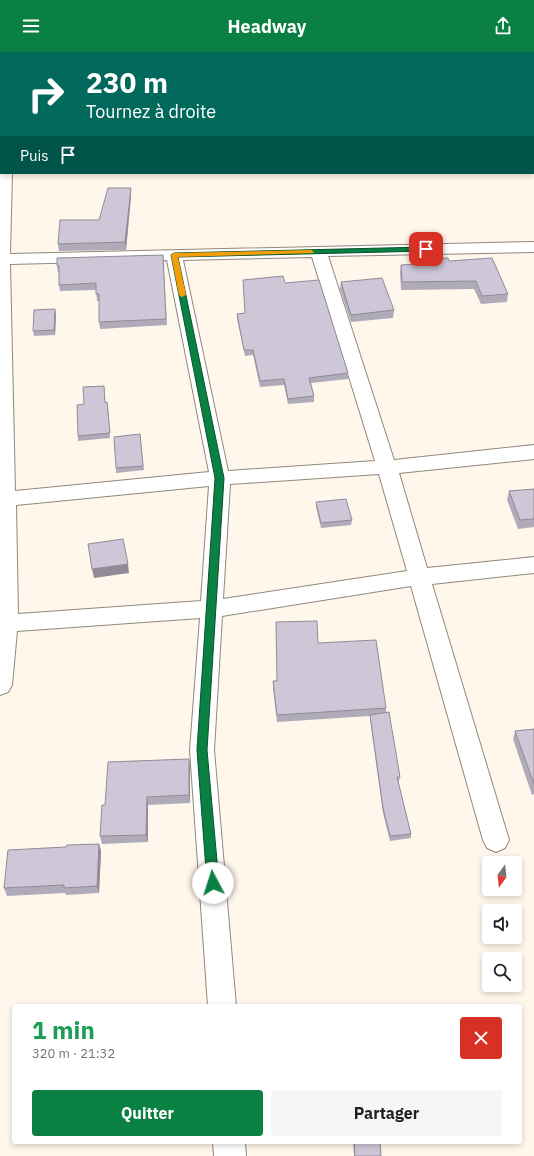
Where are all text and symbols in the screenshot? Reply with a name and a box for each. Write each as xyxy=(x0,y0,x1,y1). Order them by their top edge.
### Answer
icon: menu xyxy=(20,15,42,37)
text: Headway xyxy=(228,15,306,38)
icon: share xyxy=(492,15,514,37)
text: 230 m xyxy=(86,64,168,101)
icon: right xyxy=(20,68,72,120)
text: Tournez à droite xyxy=(86,100,216,123)
icon: arrive xyxy=(57,144,79,166)
text: Puis xyxy=(20,146,49,165)
pin xyxy=(409,232,443,266)
icon: arrive xyxy=(415,238,437,260)
north arrow xyxy=(482,856,522,896)
map controls xyxy=(482,856,522,992)
position arrow xyxy=(192,862,234,904)
button: sound xyxy=(482,904,522,944)
button: search xyxy=(482,952,522,992)
text: 1 min xyxy=(32,1014,95,1046)
button: close xyxy=(460,1017,502,1059)
text: 320 m · 21:32 xyxy=(32,1045,115,1062)
button: Quitter xyxy=(32,1090,263,1136)
button: Partager xyxy=(271,1090,502,1136)

